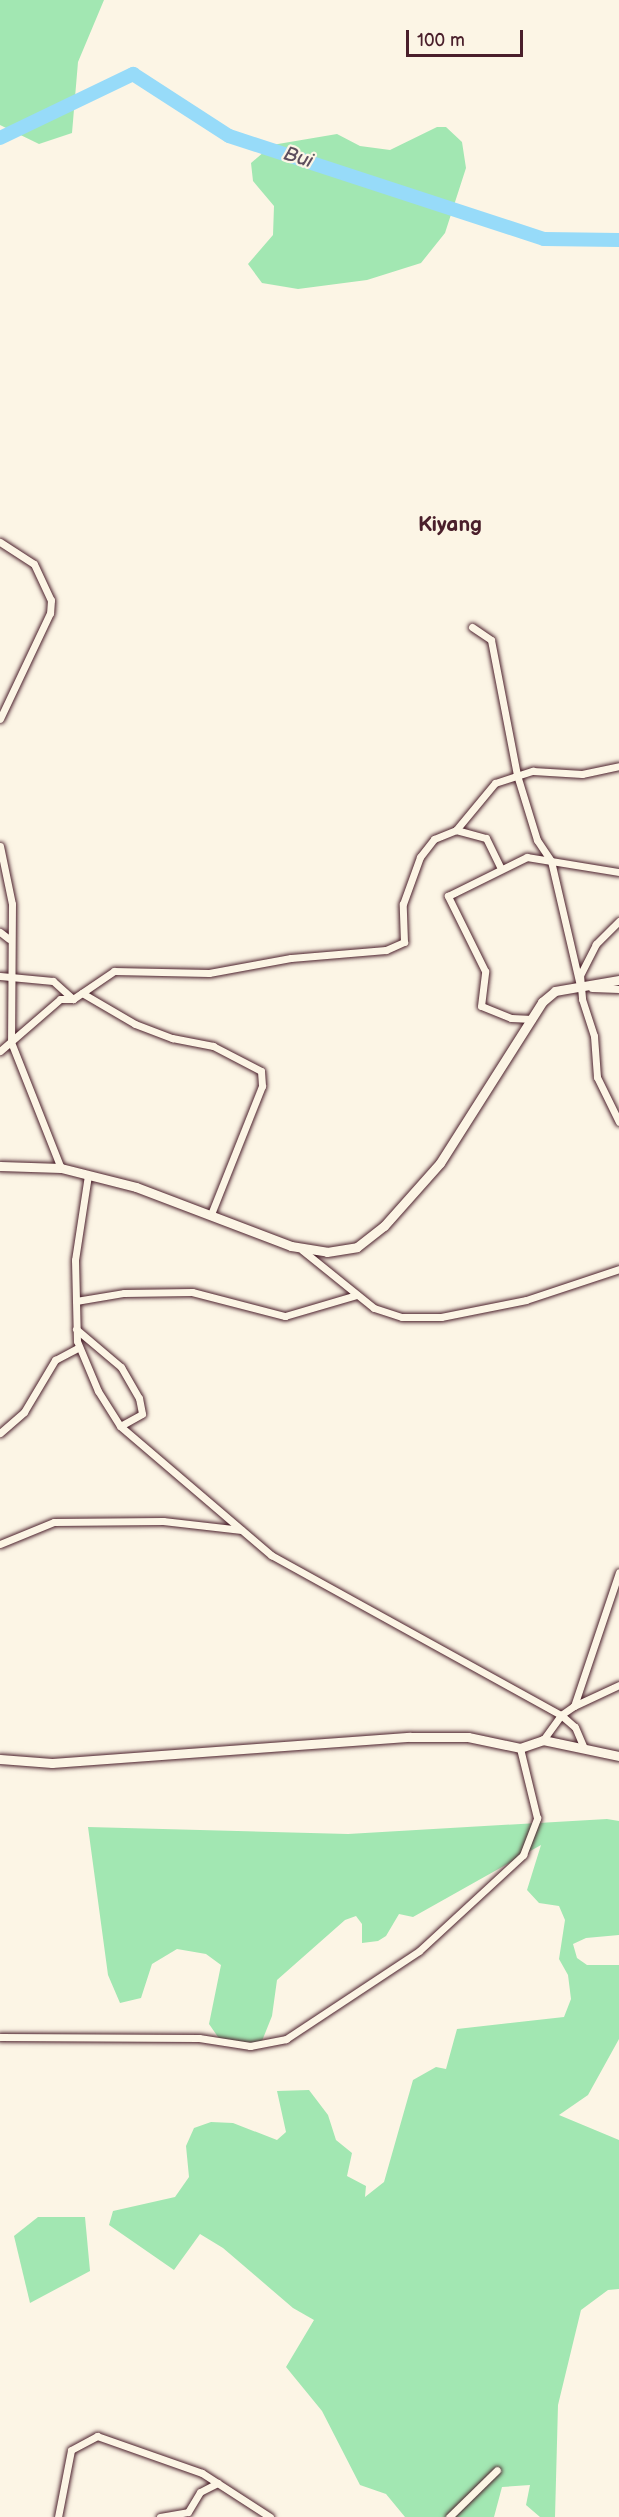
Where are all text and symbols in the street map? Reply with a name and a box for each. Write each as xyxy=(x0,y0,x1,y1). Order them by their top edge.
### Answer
scale bar xyxy=(409,18,526,56)
text: 100 m xyxy=(417,30,465,51)
water label: Bui xyxy=(280,142,316,174)
district label: Kiyang xyxy=(418,512,482,538)

